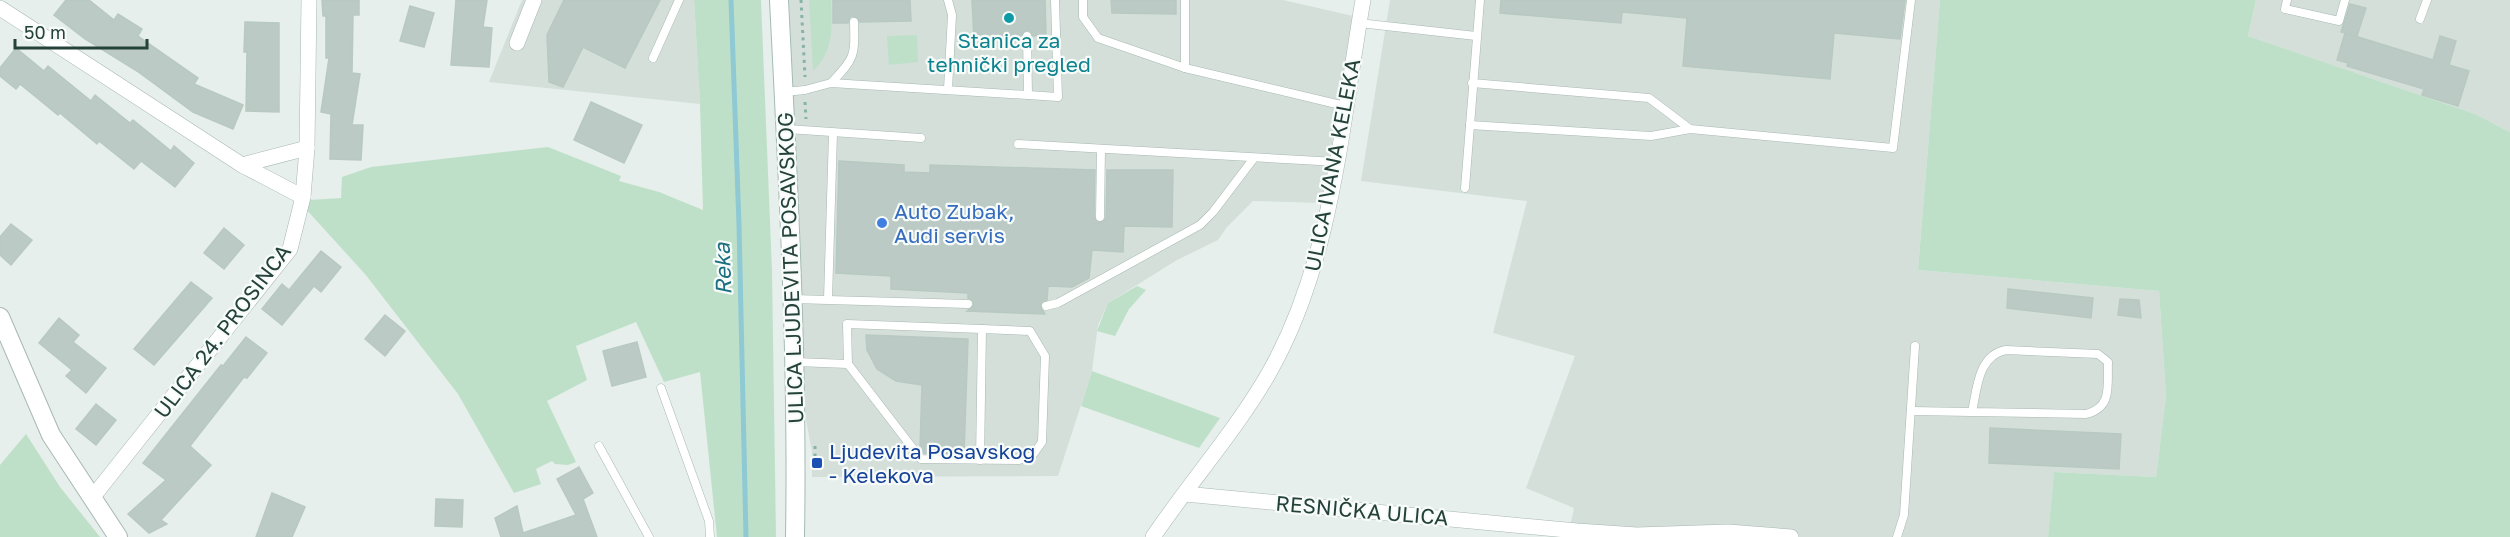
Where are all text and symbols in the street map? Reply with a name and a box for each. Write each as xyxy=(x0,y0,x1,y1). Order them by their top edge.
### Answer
marker: Stanica za tehnički pregled xyxy=(1002,11,1016,25)
scale bar xyxy=(15,12,147,50)
text: 50 m xyxy=(24,21,66,43)
place label: Stanica za tehnički pregled xyxy=(927,27,1091,77)
street label: ULICA IVANA KELEKA xyxy=(1299,56,1365,274)
street label: ULICA LJUDEVITA POSAVSKOG xyxy=(772,112,808,424)
place label: Auto Zubak, Audi servis xyxy=(894,198,1015,248)
marker: Auto Zubak, Audi servis xyxy=(875,216,889,230)
street label: ULICA 24. PROSINCA xyxy=(148,239,296,423)
water label: Reka xyxy=(708,241,736,296)
place label: Ljudevita Posavskog - Kelekova xyxy=(829,438,1035,488)
marker: Ljudevita Posavskog - Kelekova xyxy=(810,456,824,470)
street label: RESNIČKA ULICA xyxy=(1274,489,1450,531)

